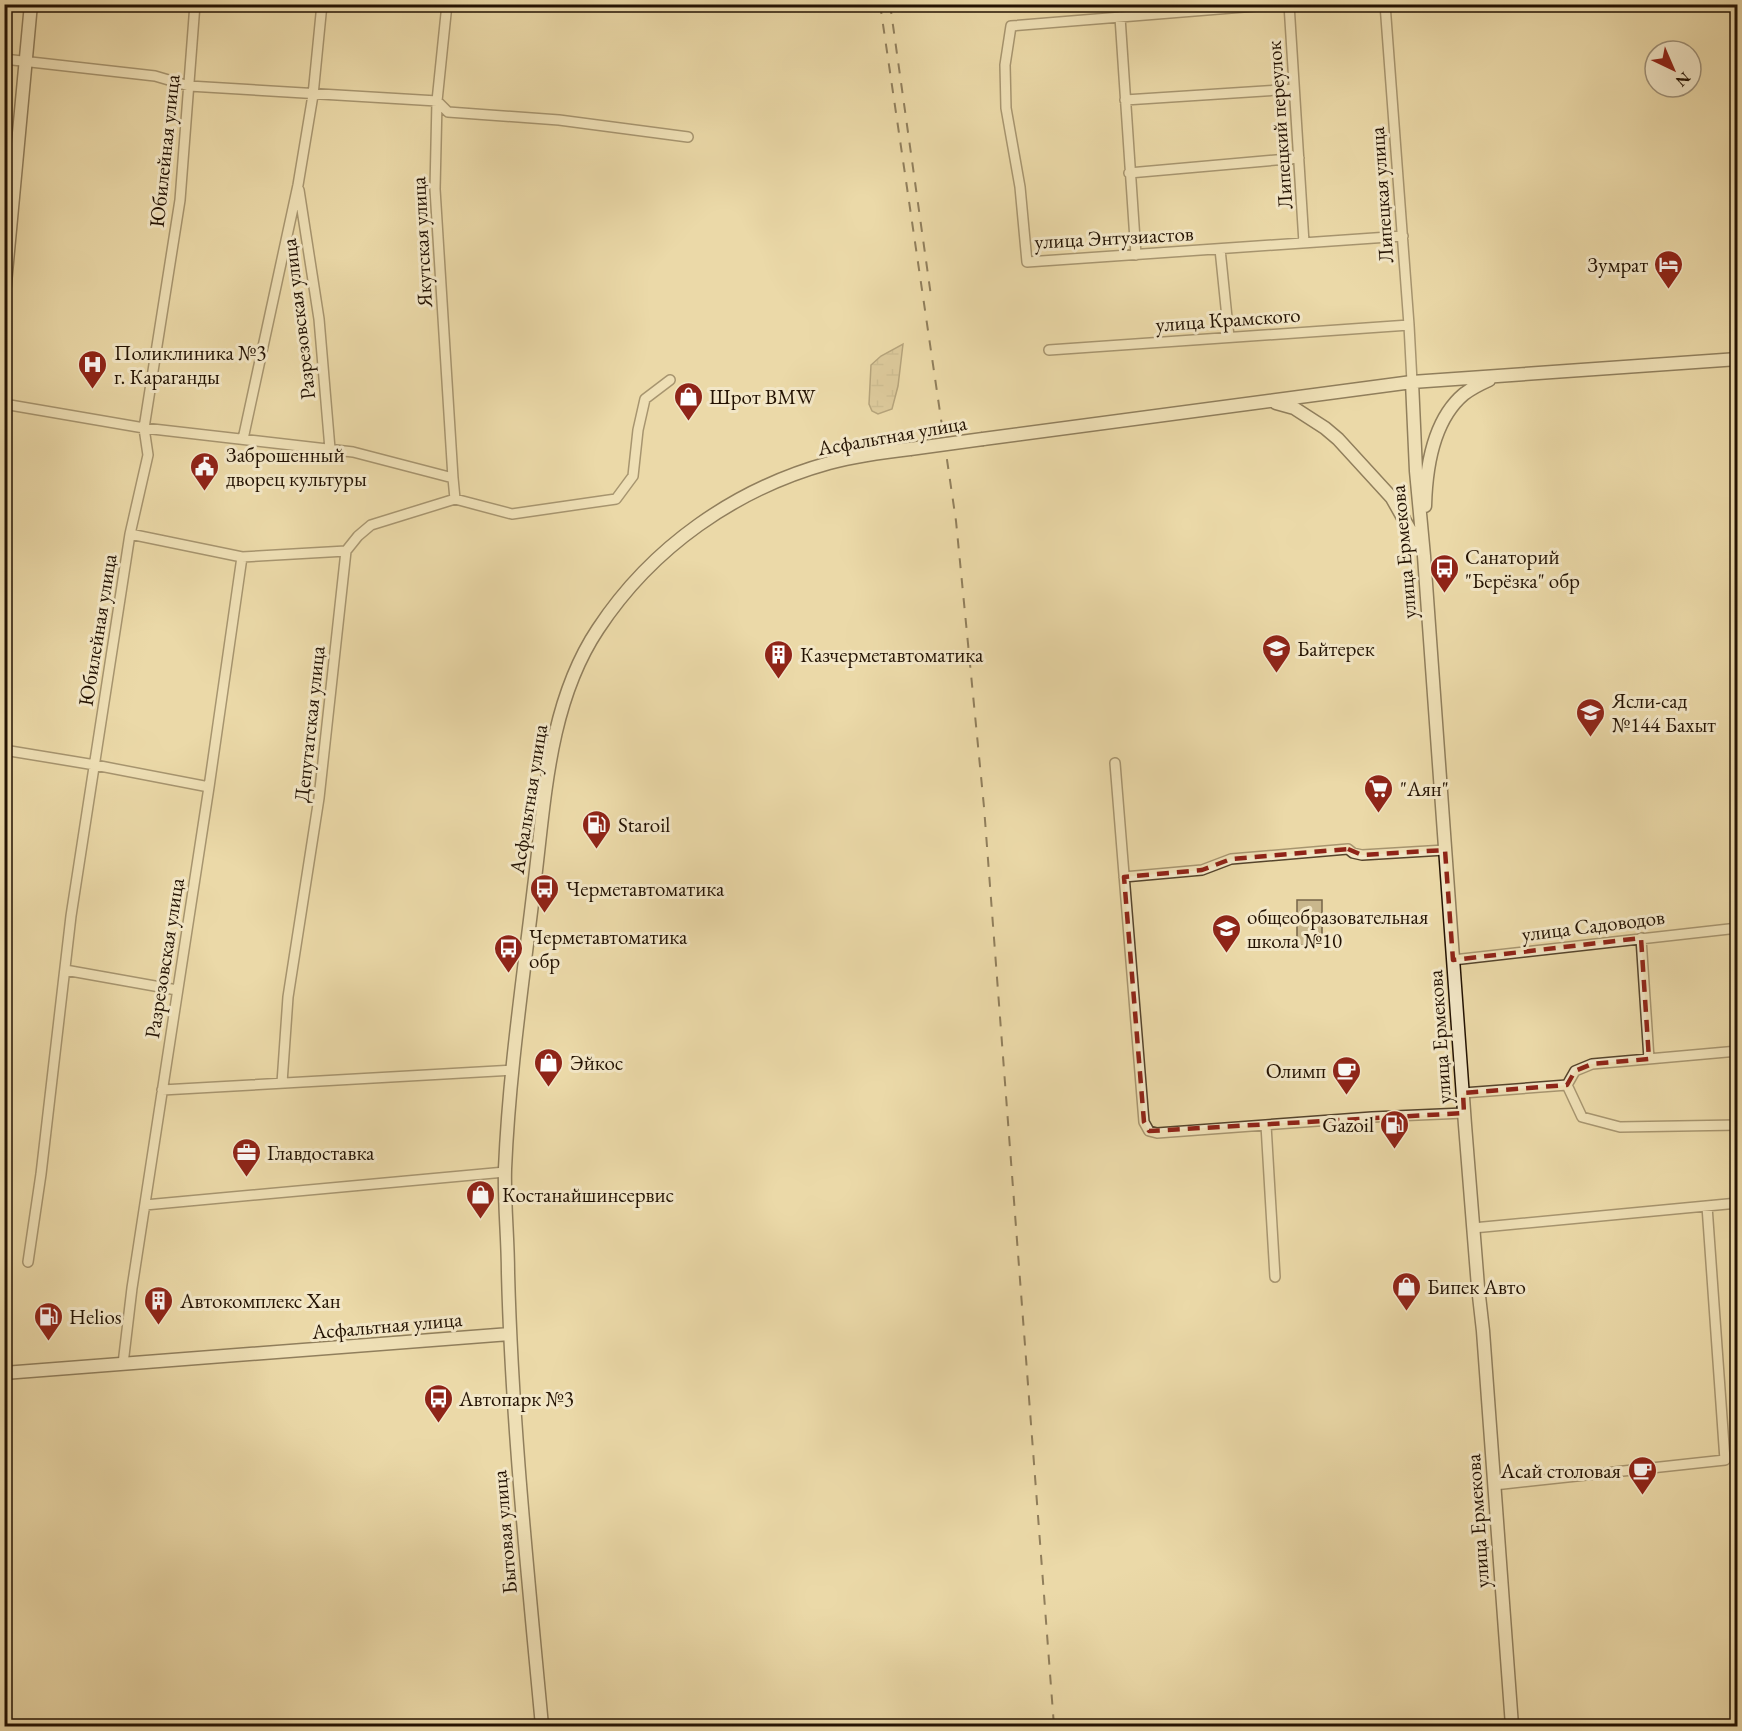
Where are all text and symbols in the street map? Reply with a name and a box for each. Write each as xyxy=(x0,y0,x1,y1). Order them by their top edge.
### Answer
north arrow xyxy=(1643,39,1703,99)
street label: Липецкий переулок xyxy=(1260,40,1298,210)
text: N xyxy=(1671,67,1695,92)
street label: Юбилейная улица xyxy=(143,72,186,229)
street label: Липецкая улица xyxy=(1363,125,1399,264)
street label: Якутская улица xyxy=(404,175,438,309)
street label: улица Энтузиастов xyxy=(1034,219,1194,255)
street label: Разрезовская улица xyxy=(275,236,321,401)
hotel icon: Зумрат xyxy=(1653,248,1685,290)
place label: Зумрат xyxy=(1587,251,1648,278)
street label: улица Крамского xyxy=(1155,300,1301,338)
place label: Поликлиника №3 г. Караганды xyxy=(114,339,266,390)
hospital icon: Поликлиника №3 г. Караганды xyxy=(77,348,109,390)
shop icon: Шрот BMW xyxy=(672,380,704,422)
place label: Шрот BMW xyxy=(709,383,816,410)
street label: Асфальтная улица xyxy=(814,408,969,462)
place label: Заброшенный дворец культуры xyxy=(226,441,367,492)
public building icon: Заброшенный дворец культуры xyxy=(189,450,221,492)
street label: улица Ермекова xyxy=(1384,483,1422,620)
place label: Санаторий "Берёзка" обр xyxy=(1465,543,1580,594)
street label: Юбилейная улица xyxy=(72,551,122,708)
bus stop icon: Санаторий "Берёзка" обр xyxy=(1428,552,1460,594)
school or university icon: Байтерек xyxy=(1260,632,1292,674)
place label: Байтерек xyxy=(1297,635,1375,662)
building icon: Казчерметавтоматика xyxy=(763,638,795,680)
place label: Казчерметавтоматика xyxy=(800,641,984,668)
street label: Депутатская улица xyxy=(287,644,331,804)
place label: Ясли-сад №144 Бахыт xyxy=(1611,687,1716,738)
school or university icon: Ясли-сад №144 Бахыт xyxy=(1575,696,1607,738)
street label: Асфальтная улица xyxy=(503,722,553,877)
supermarket icon: "Аян" xyxy=(1363,772,1395,814)
place label: "Аян" xyxy=(1400,775,1449,802)
fuel station icon: Staroil xyxy=(581,808,613,850)
place label: Staroil xyxy=(618,811,670,838)
bus stop icon: Черметавтоматика xyxy=(529,872,561,914)
street label: Разрезовская улица xyxy=(138,875,190,1040)
place label: Черметавтоматика xyxy=(566,875,725,902)
place label: общеобразовательная школа №10 xyxy=(1247,903,1428,954)
street label: улица Садоводов xyxy=(1520,903,1666,947)
school or university icon: общеобразовательная школа №10 xyxy=(1210,912,1242,954)
place label: Черметавтоматика обр xyxy=(529,923,688,974)
bus stop icon: Черметавтоматика обр xyxy=(492,932,524,974)
street label: улица Ермекова xyxy=(1421,968,1457,1105)
shop icon: Эйкос xyxy=(533,1046,565,1088)
place label: Эйкос xyxy=(570,1049,623,1076)
cafe icon: Олимп xyxy=(1331,1054,1363,1096)
place label: Олимп xyxy=(1266,1057,1326,1084)
fuel station icon: Gazoil xyxy=(1379,1108,1411,1150)
place label: Gazoil xyxy=(1322,1111,1374,1138)
office icon: Главдоставка xyxy=(230,1136,262,1178)
place label: Главдоставка xyxy=(267,1139,375,1166)
shop icon: Костанайшинсервис xyxy=(465,1178,497,1220)
place label: Костанайшинсервис xyxy=(502,1181,674,1208)
shop icon: Бипек Авто xyxy=(1390,1270,1422,1312)
place label: Бипек Авто xyxy=(1427,1273,1526,1300)
building icon: Автокомплекс Хан xyxy=(143,1284,175,1326)
place label: Автокомплекс Хан xyxy=(179,1287,341,1314)
fuel station icon: Helios xyxy=(32,1300,64,1342)
place label: Helios xyxy=(69,1303,122,1330)
street label: Асфальтная улица xyxy=(310,1305,464,1345)
bus stop icon: Автопарк №3 xyxy=(422,1382,454,1424)
place label: Автопарк №3 xyxy=(458,1385,574,1412)
street label: улица Ермекова xyxy=(1459,1452,1495,1589)
cafe icon: Асай столовая xyxy=(1626,1454,1658,1496)
place label: Асай столовая xyxy=(1499,1457,1621,1484)
street label: Бытовая улица xyxy=(485,1468,523,1595)

